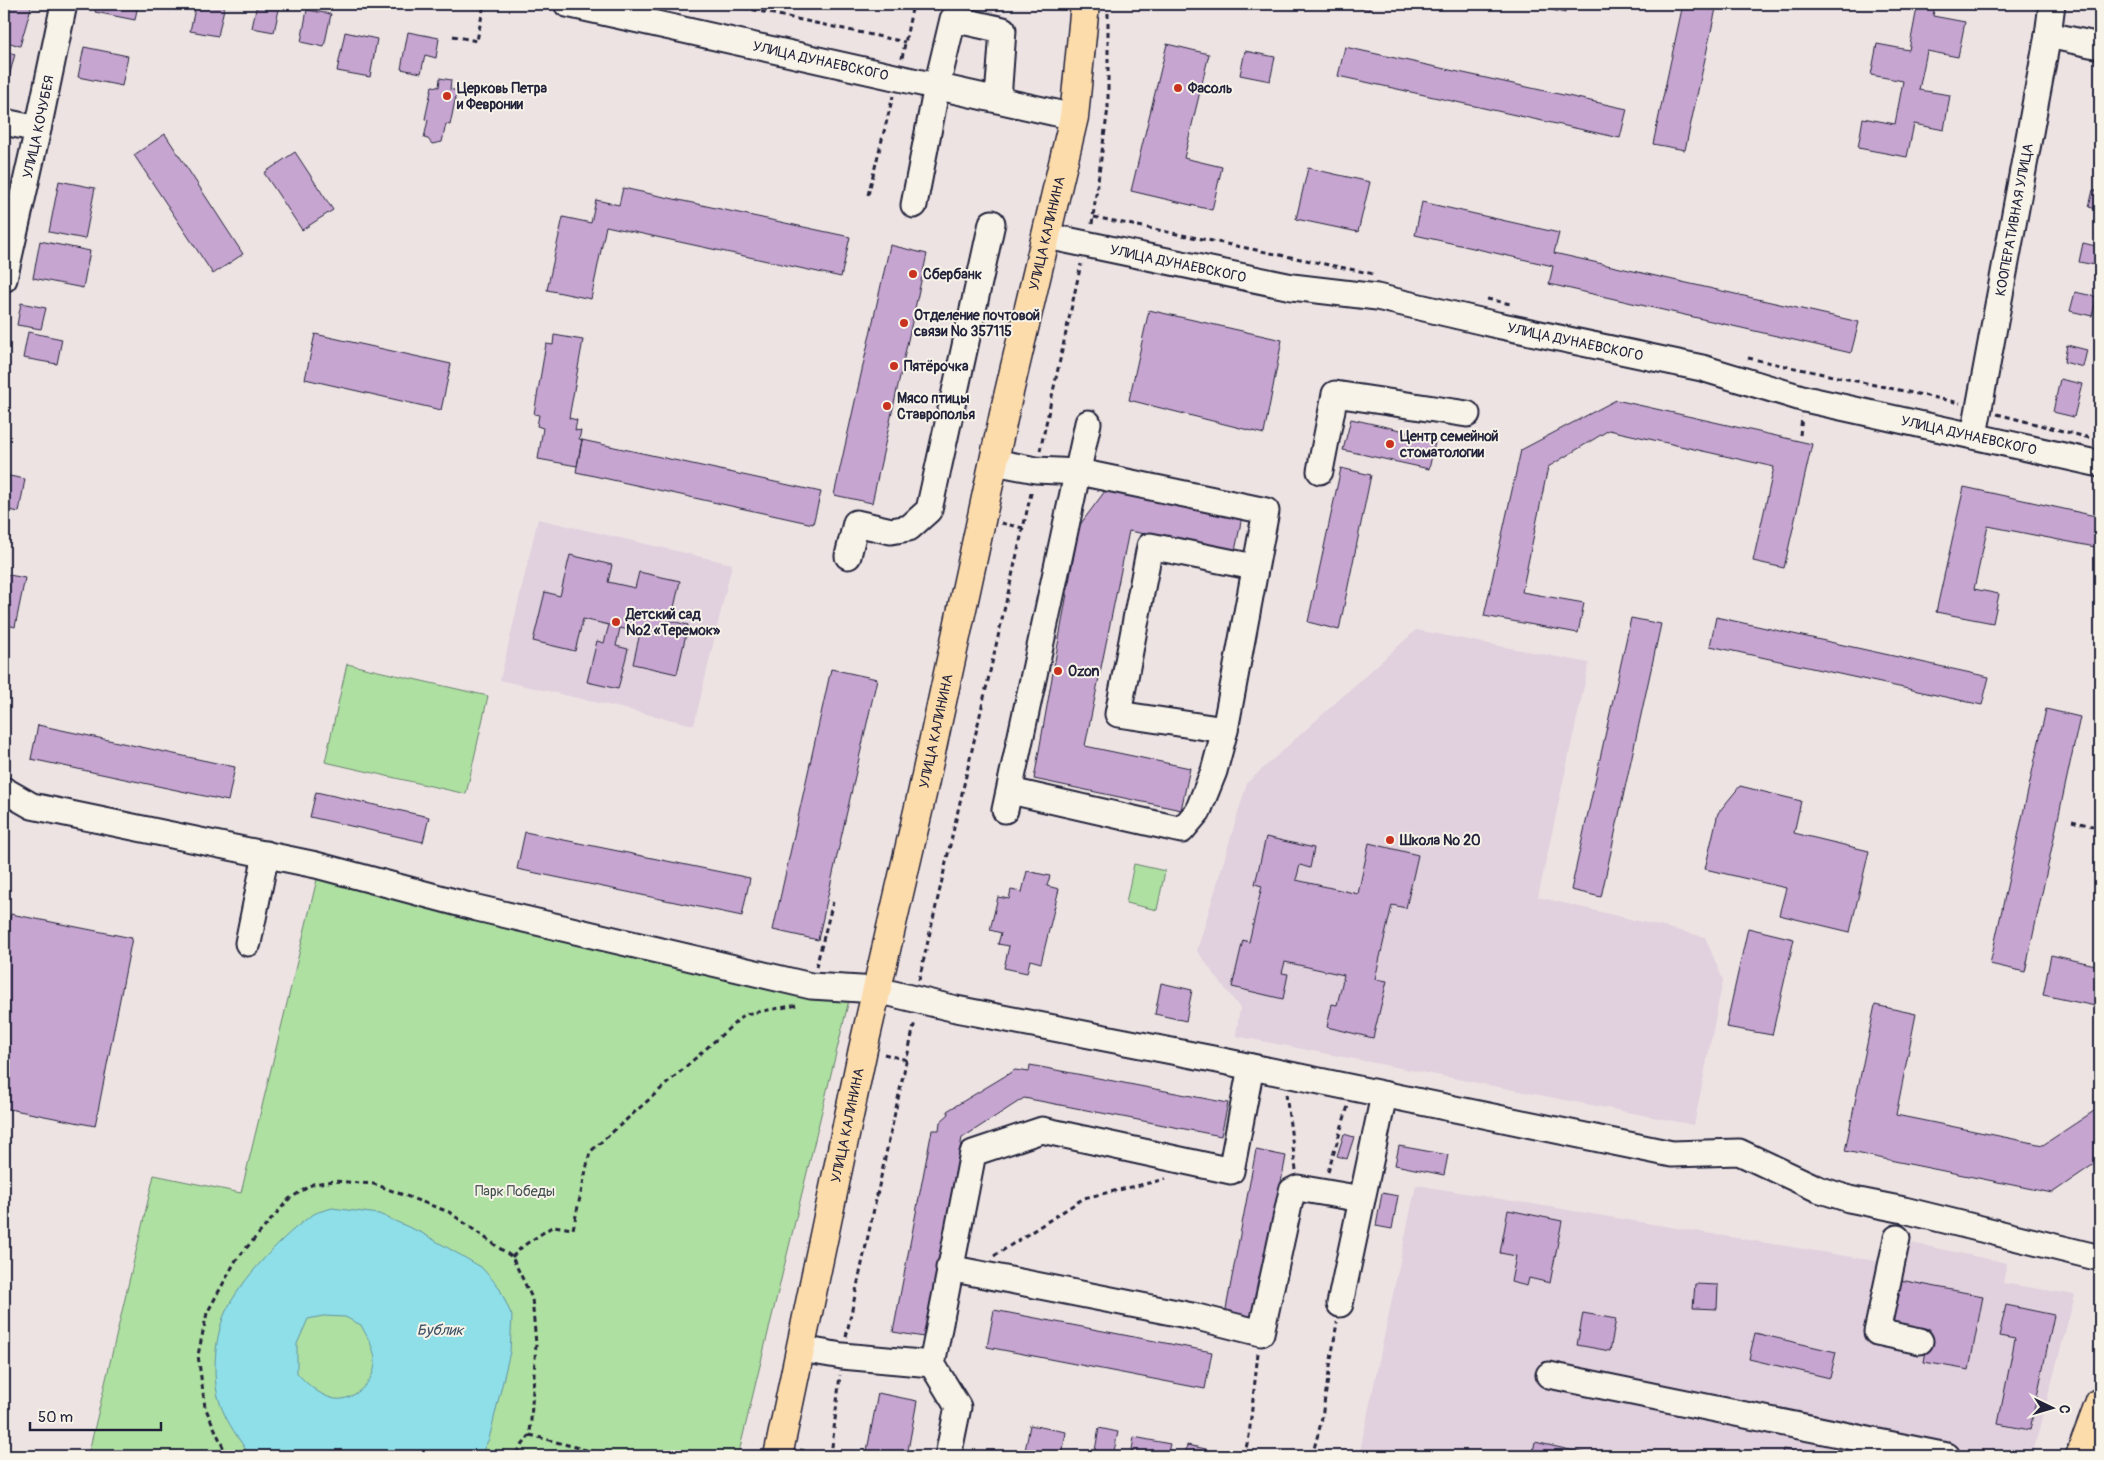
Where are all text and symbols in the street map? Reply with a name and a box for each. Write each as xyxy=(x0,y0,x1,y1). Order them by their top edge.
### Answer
street label: УЛИЦА ДУНАЕВСКОГО xyxy=(751,37,890,84)
street label: УЛИЦА КОЧУБЕЯ xyxy=(19,74,57,180)
place label: Церковь Петра и Февронии xyxy=(456,80,547,113)
place label: Фасоль xyxy=(1187,80,1232,97)
marker: Фасоль xyxy=(1172,82,1184,94)
marker: Церковь Петра и Февронии xyxy=(441,90,453,102)
street label: КООПЕРАТИВНАЯ УЛИЦА xyxy=(1991,142,2036,297)
street label: УЛИЦА КАЛИНИНА xyxy=(1025,175,1068,292)
street label: УЛИЦА ДУНАЕВСКОГО xyxy=(1109,241,1248,286)
place label: Сбербанк xyxy=(923,266,982,283)
marker: Сбербанк xyxy=(907,268,919,280)
place label: Отделение почтовой связи № 357115 xyxy=(913,307,1040,340)
marker: Отделение почтовой связи № 357115 xyxy=(898,317,910,329)
street label: УЛИЦА ДУНАЕВСКОГО xyxy=(1506,319,1645,364)
place label: Пятёрочка xyxy=(904,358,969,375)
marker: Пятёрочка xyxy=(888,360,900,372)
place label: Мясо птицы Ставрополья xyxy=(897,390,976,423)
marker: Мясо птицы Ставрополья xyxy=(881,400,893,412)
street label: УЛИЦА ДУНАЕВСКОГО xyxy=(1900,412,2039,458)
place label: Центр cемейной cтоматологии xyxy=(1399,428,1499,461)
marker: Центр cемейной cтоматологии xyxy=(1384,438,1396,450)
place label: Детский сад №2 «Теремок» xyxy=(625,606,721,639)
marker: Детский сад №2 «Теремок» xyxy=(610,616,622,628)
place label: Ozon xyxy=(1068,663,1100,680)
marker: Ozon xyxy=(1052,665,1064,677)
street label: УЛИЦА КАЛИНИНА xyxy=(915,672,956,790)
place label: Школа № 20 xyxy=(1399,832,1481,849)
marker: Школа № 20 xyxy=(1384,834,1396,846)
street label: УЛИЦА КАЛИНИНА xyxy=(827,1066,867,1184)
park label: Парк Победы xyxy=(475,1183,555,1200)
water label: Бублик xyxy=(417,1321,464,1340)
north arrow xyxy=(2026,1382,2076,1432)
scale bar xyxy=(30,1400,161,1432)
text: С xyxy=(2056,1404,2073,1414)
text: 50 m xyxy=(38,1408,73,1427)

